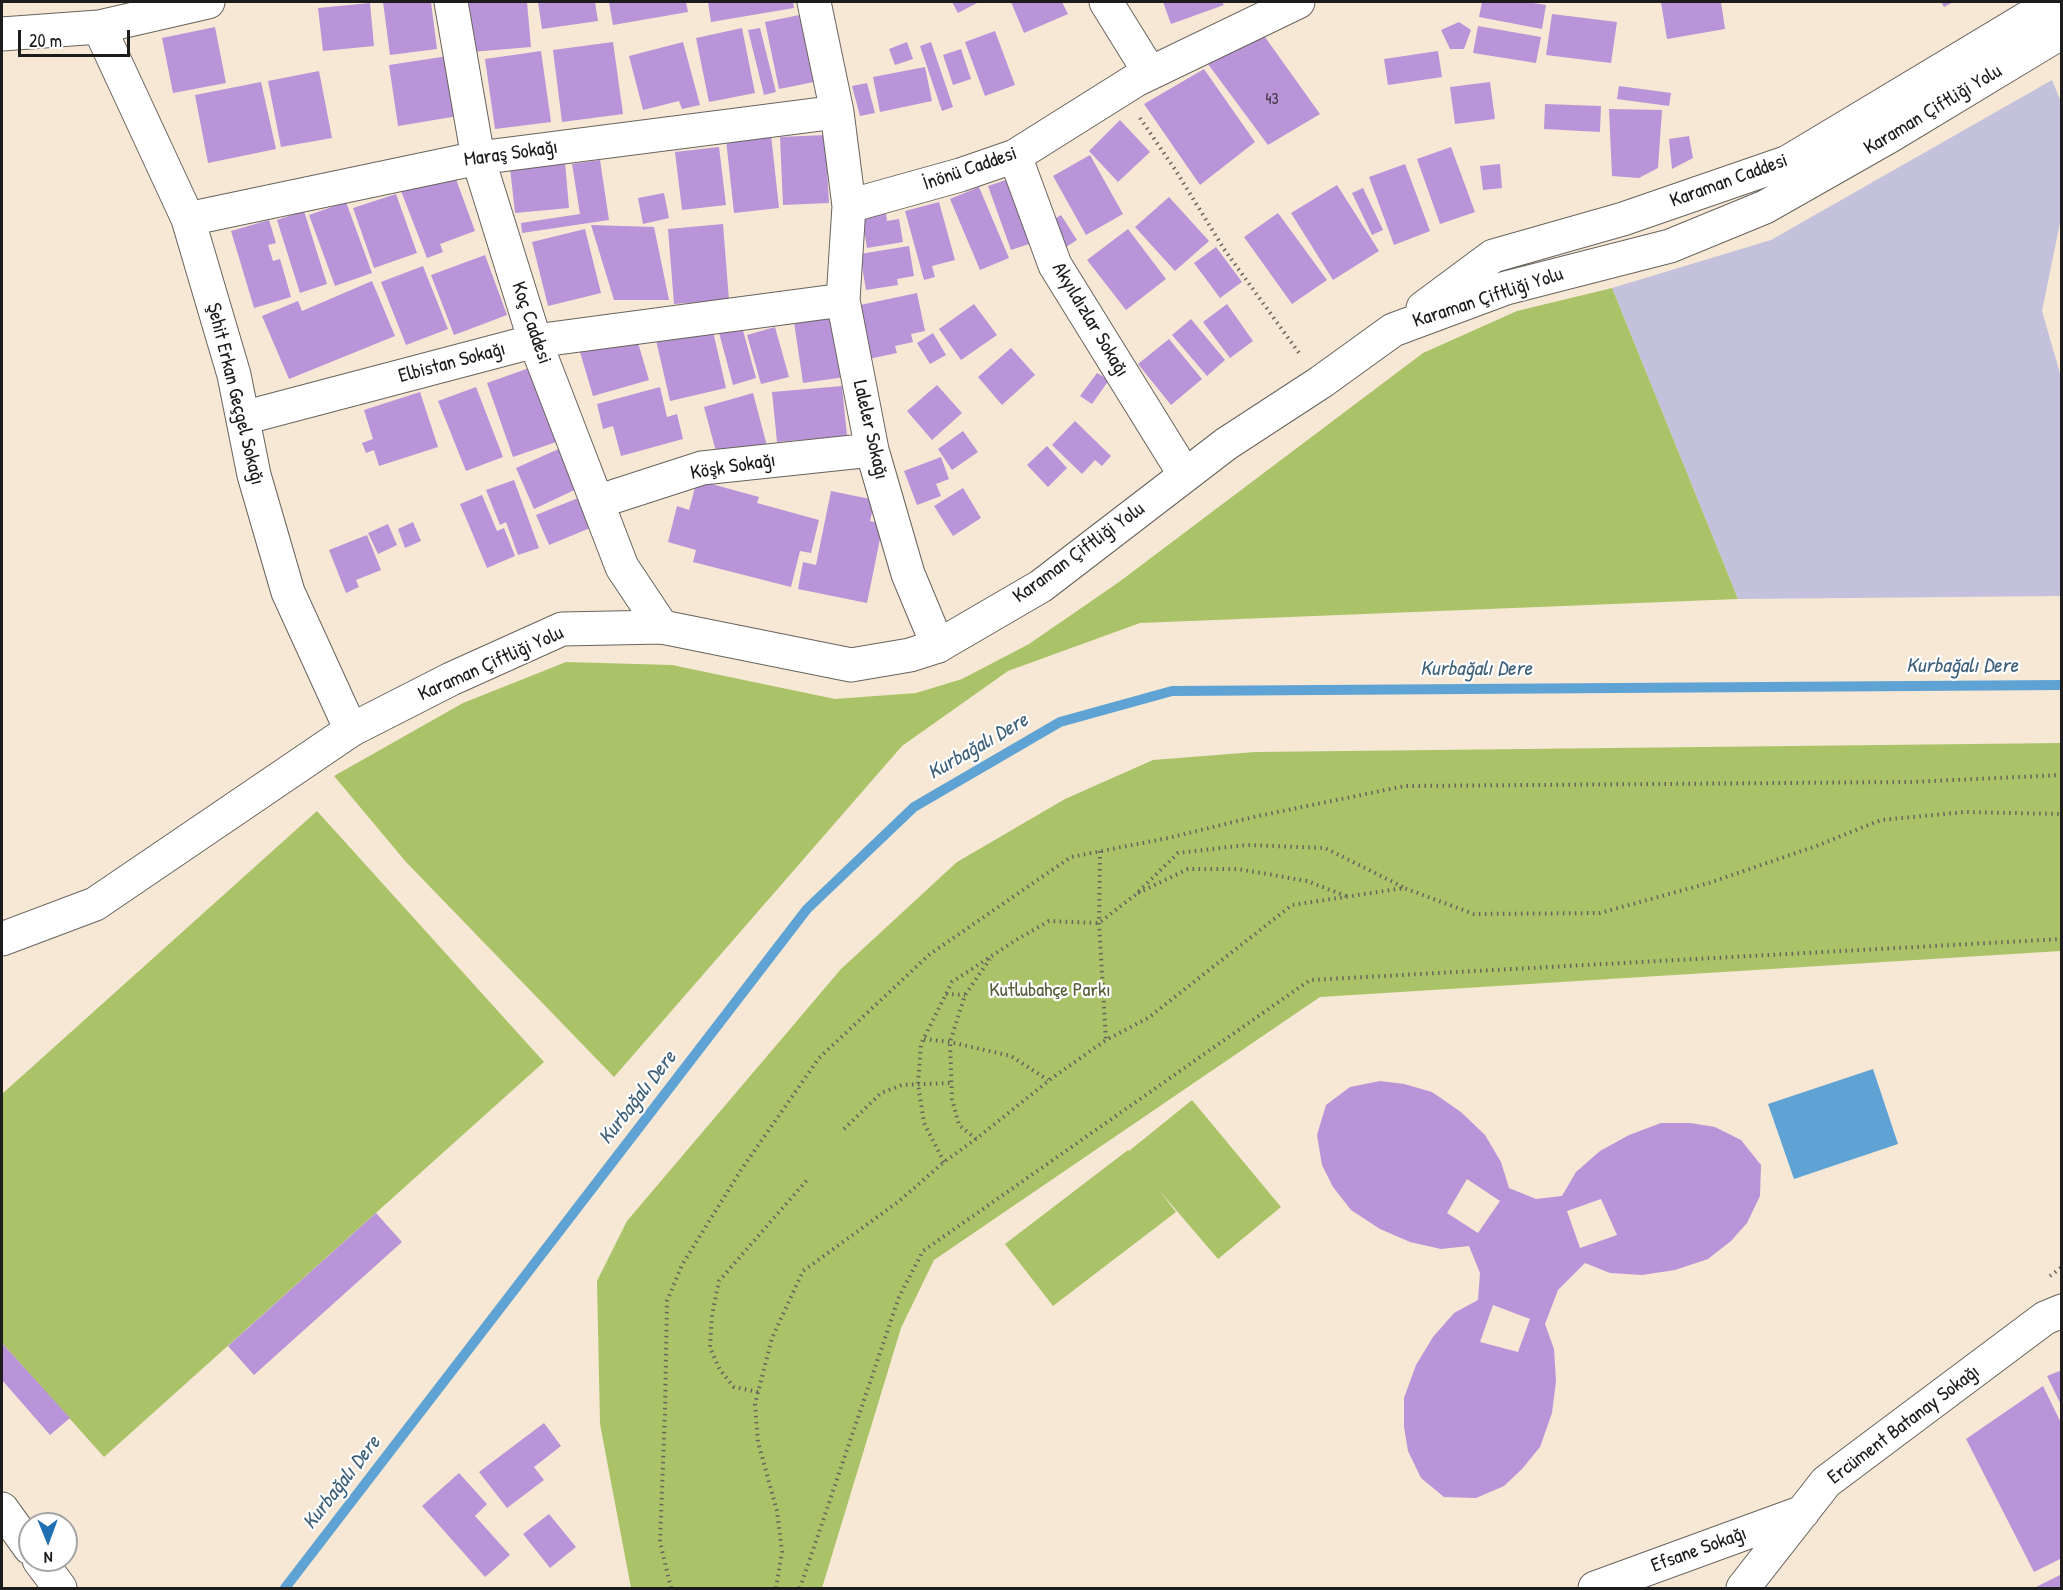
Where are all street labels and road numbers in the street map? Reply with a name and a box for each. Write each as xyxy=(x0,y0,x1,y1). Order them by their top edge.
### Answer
street label: Karaman Çiftliği Yolu xyxy=(1860,59,2006,161)
street label: Maraş Sokağı xyxy=(463,136,559,172)
street label: İnönü Caddesi xyxy=(920,142,1020,196)
street label: Karaman Caddesi xyxy=(1667,149,1791,213)
street label: Akyıldızlar Sokağı xyxy=(1046,258,1134,382)
street label: Karaman Çiftliği Yolu xyxy=(1410,262,1566,334)
street label: Koç Caddesi xyxy=(506,279,556,367)
street label: Şehit Erkan Geçgel Sokağı xyxy=(201,301,269,487)
street label: Elbistan Sokağı xyxy=(396,337,508,389)
street label: Laleler Sokağı xyxy=(847,378,893,482)
street label: Köşk Sokağı xyxy=(689,448,777,486)
street label: Karaman Çiftliği Yolu xyxy=(1009,497,1149,609)
street label: Karaman Çiftliği Yolu xyxy=(415,621,567,707)
street label: Ercüment Batanay Sokağı xyxy=(1823,1360,1985,1490)
street label: Efsane Sokağı xyxy=(1648,1522,1750,1578)

